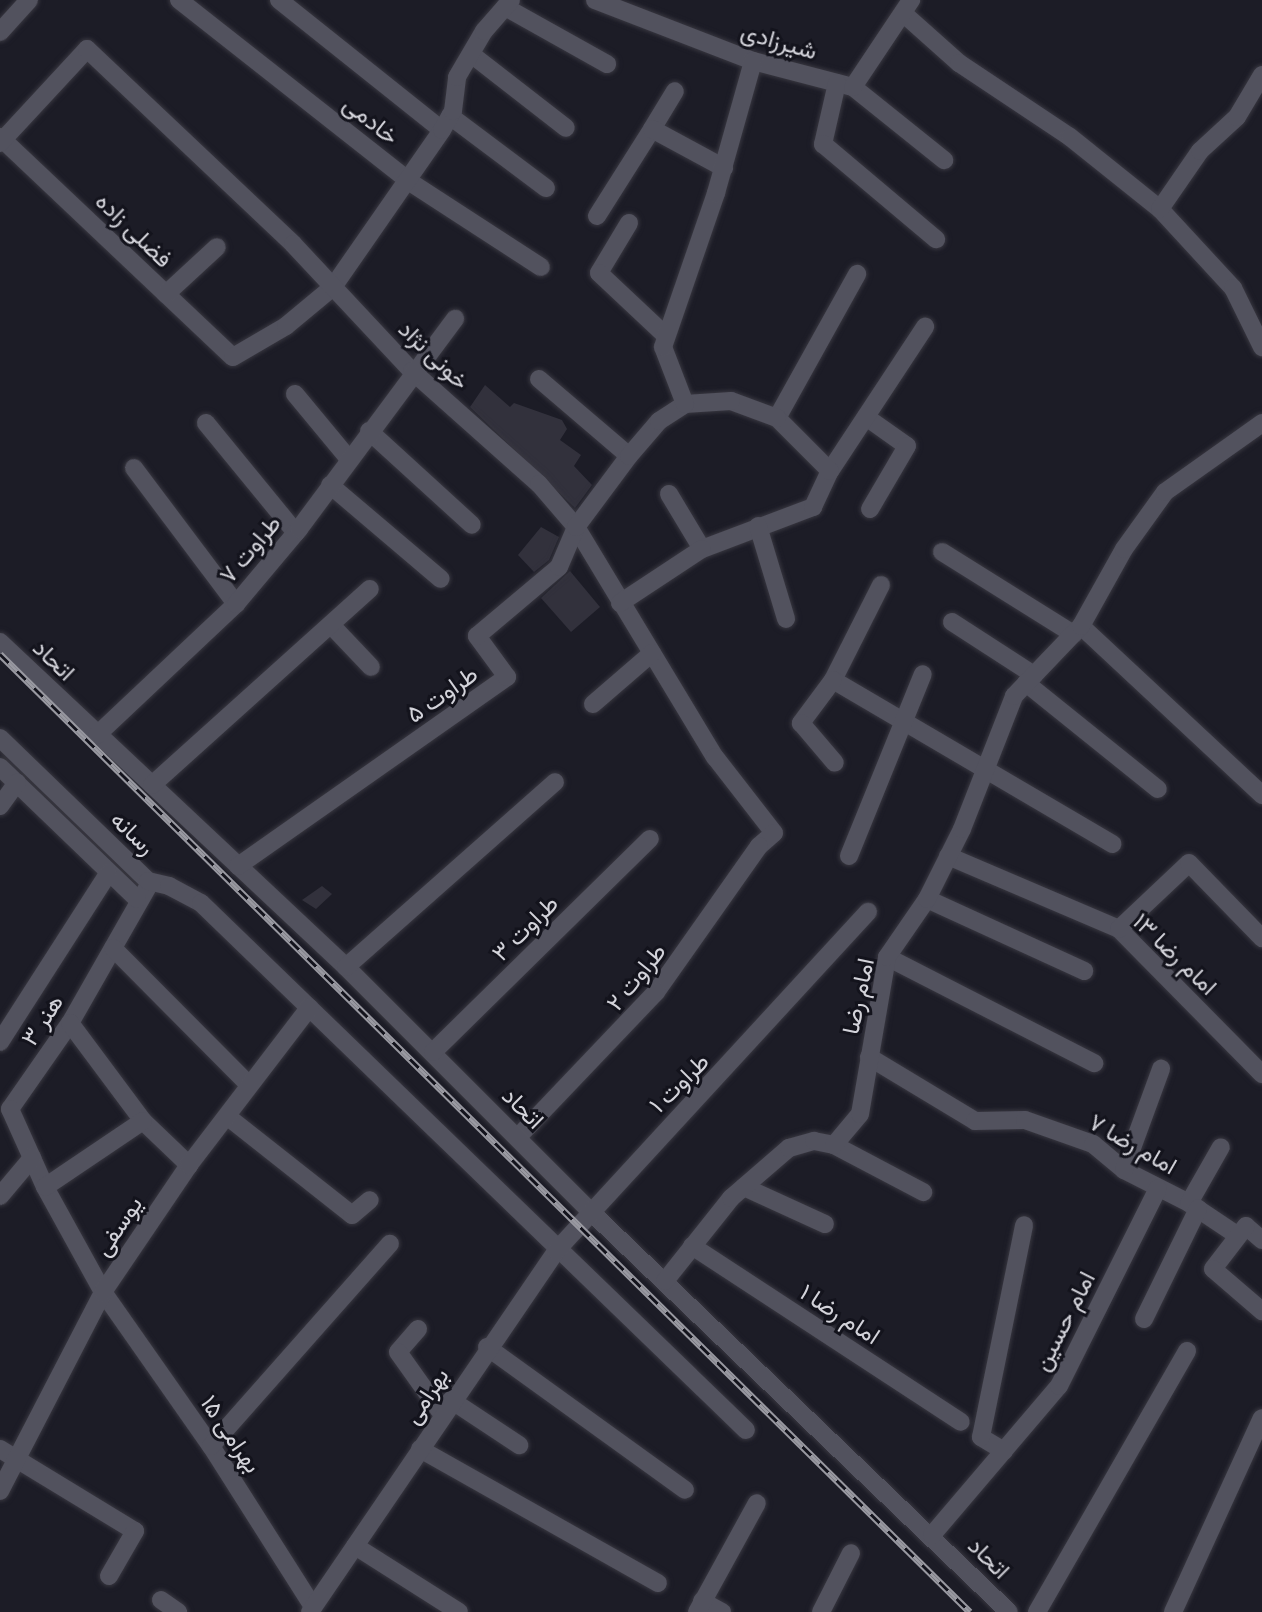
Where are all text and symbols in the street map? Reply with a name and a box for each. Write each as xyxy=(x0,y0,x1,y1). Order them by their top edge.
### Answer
street label: شیرزادی xyxy=(738,16,820,66)
street label: خادمی xyxy=(337,89,405,151)
street label: فضلی زاده xyxy=(90,187,178,273)
street label: خونی نژاد xyxy=(393,314,475,396)
street label: طراوت ۷ xyxy=(213,509,287,589)
street label: اتحاد xyxy=(27,633,81,687)
street label: طراوت ۵ xyxy=(401,659,483,729)
street label: رسانه xyxy=(105,805,161,861)
street label: طراوت ۳ xyxy=(486,889,564,967)
street label: امام رضا ۱۳ xyxy=(1127,907,1223,1001)
street label: طراوت ۲ xyxy=(600,937,672,1017)
street label: امام رضا xyxy=(836,955,880,1037)
street label: هنر ۳ xyxy=(15,989,69,1051)
street label: طراوت ۱ xyxy=(643,1047,715,1119)
street label: اتحاد xyxy=(496,1081,550,1135)
street label: امام رضا ۷ xyxy=(1084,1107,1182,1181)
street label: یوسفی xyxy=(88,1191,148,1261)
street label: امام حسین xyxy=(1027,1266,1101,1376)
street label: امام رضا ۱ xyxy=(795,1277,885,1351)
street label: بهرامی xyxy=(397,1363,455,1429)
street label: بهرامی ۱۵ xyxy=(195,1390,267,1478)
street label: اتحاد xyxy=(962,1531,1016,1585)

